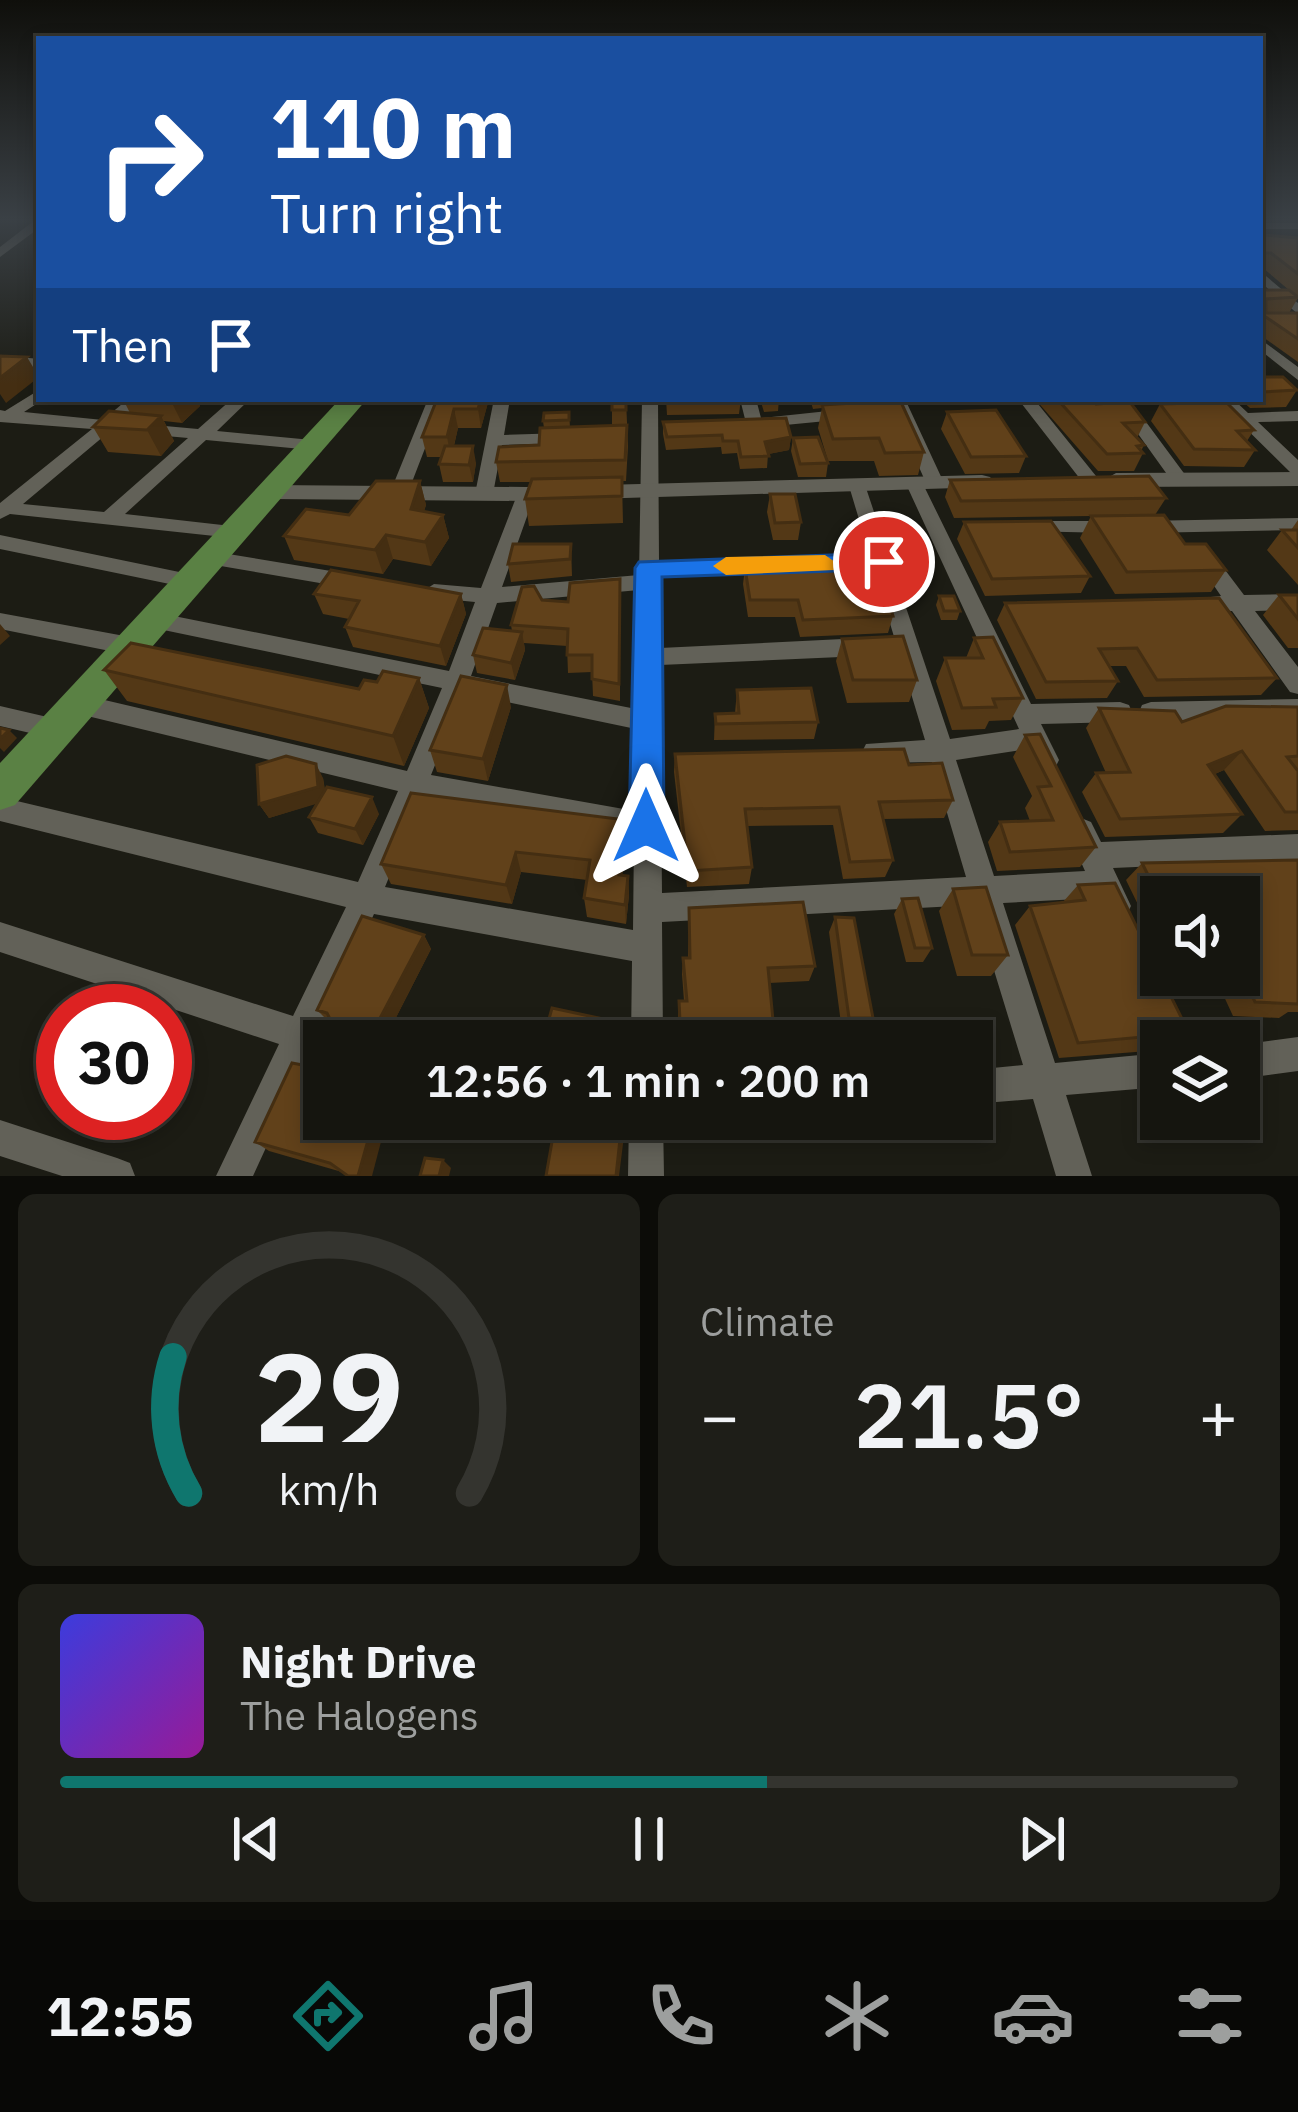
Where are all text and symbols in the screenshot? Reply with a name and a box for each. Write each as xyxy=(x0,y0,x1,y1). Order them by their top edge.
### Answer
text: 110 m xyxy=(270,72,516,181)
icon: right xyxy=(72,84,228,240)
text: Turn right xyxy=(270,178,504,248)
icon: arrive xyxy=(198,312,264,378)
text: Then xyxy=(72,316,174,374)
pin xyxy=(833,511,935,613)
icon: arrive xyxy=(851,529,917,595)
position arrow xyxy=(583,763,709,889)
map controls xyxy=(1140,876,1260,1140)
button: sound xyxy=(1140,876,1260,996)
speed limit sign: 30 xyxy=(36,984,192,1140)
button: layers xyxy=(1140,1020,1260,1140)
text: 12:56 · 1 min · 200 m xyxy=(426,1051,870,1109)
text: Climate xyxy=(700,1296,834,1347)
text: 29 xyxy=(254,1314,404,1476)
text: 21.5° xyxy=(853,1356,1085,1473)
text: − xyxy=(700,1372,740,1458)
text: + xyxy=(1198,1372,1238,1458)
text: km/h xyxy=(279,1461,379,1517)
text: Night Drive xyxy=(240,1632,477,1690)
text: The Halogens xyxy=(240,1690,479,1741)
icon: previous xyxy=(223,1806,289,1872)
icon: pause xyxy=(616,1806,682,1872)
icon: next xyxy=(1009,1806,1075,1872)
icon: directions xyxy=(286,1974,370,2058)
icon: music xyxy=(462,1974,546,2058)
icon: phone xyxy=(639,1974,723,2058)
icon: climate xyxy=(815,1974,899,2058)
icon: car xyxy=(991,1974,1075,2058)
icon: filters xyxy=(1168,1974,1252,2058)
text: 12:55 xyxy=(46,1981,194,2051)

